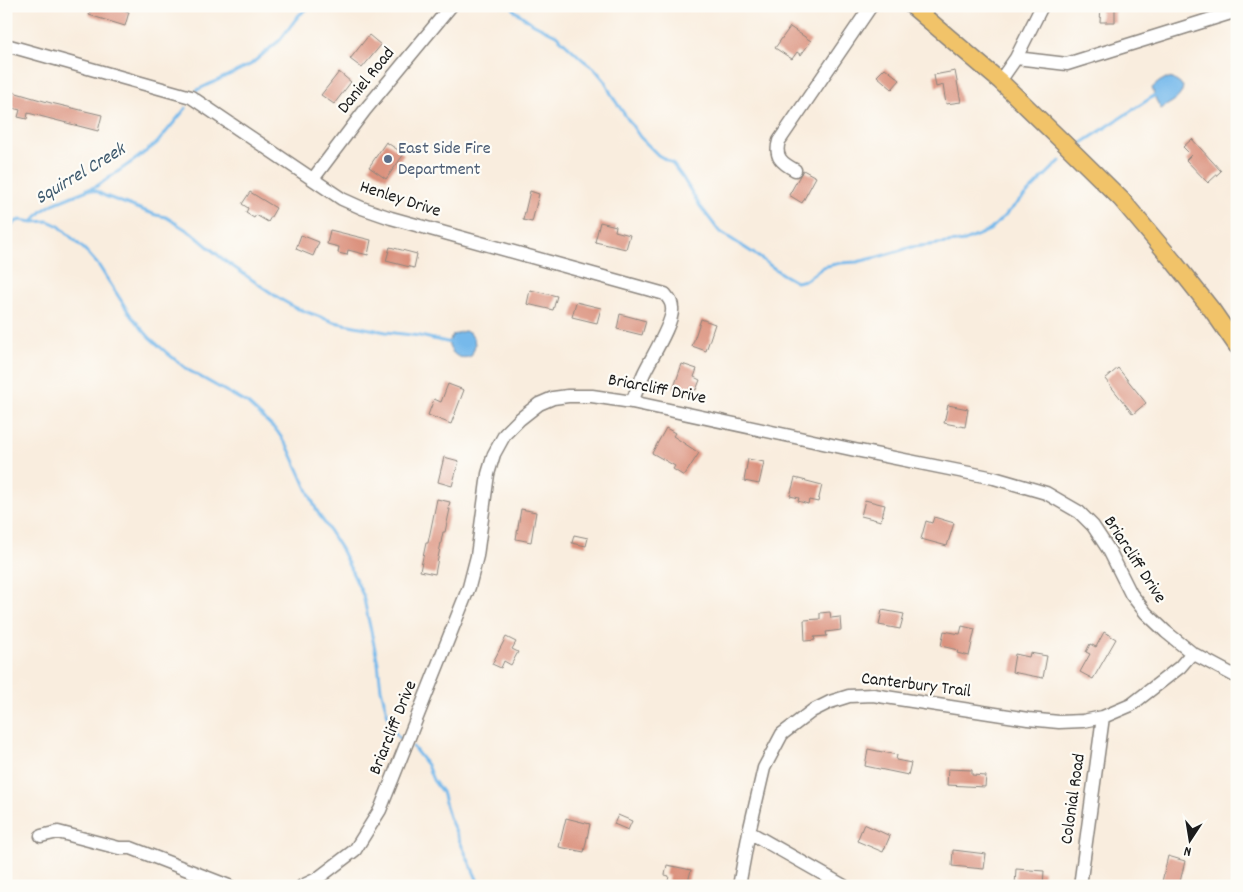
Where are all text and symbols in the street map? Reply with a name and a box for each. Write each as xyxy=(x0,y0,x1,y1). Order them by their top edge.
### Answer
street label: Daniel Road xyxy=(332,42,402,120)
water label: Squirrel Creek xyxy=(31,136,133,213)
place label: East Side Fire Department xyxy=(398,137,491,183)
marker: East Side Fire Department xyxy=(382,153,394,165)
street label: Henley Drive xyxy=(356,175,444,225)
street label: Briarcliff Drive xyxy=(606,368,708,412)
street label: Briarcliff Drive xyxy=(1096,511,1172,609)
street label: Canterbury Trail xyxy=(860,667,973,705)
street label: Briarcliff Drive xyxy=(364,677,424,779)
street label: Colonial Road xyxy=(1055,752,1093,846)
north arrow xyxy=(1166,814,1216,864)
text: N xyxy=(1182,840,1193,861)

